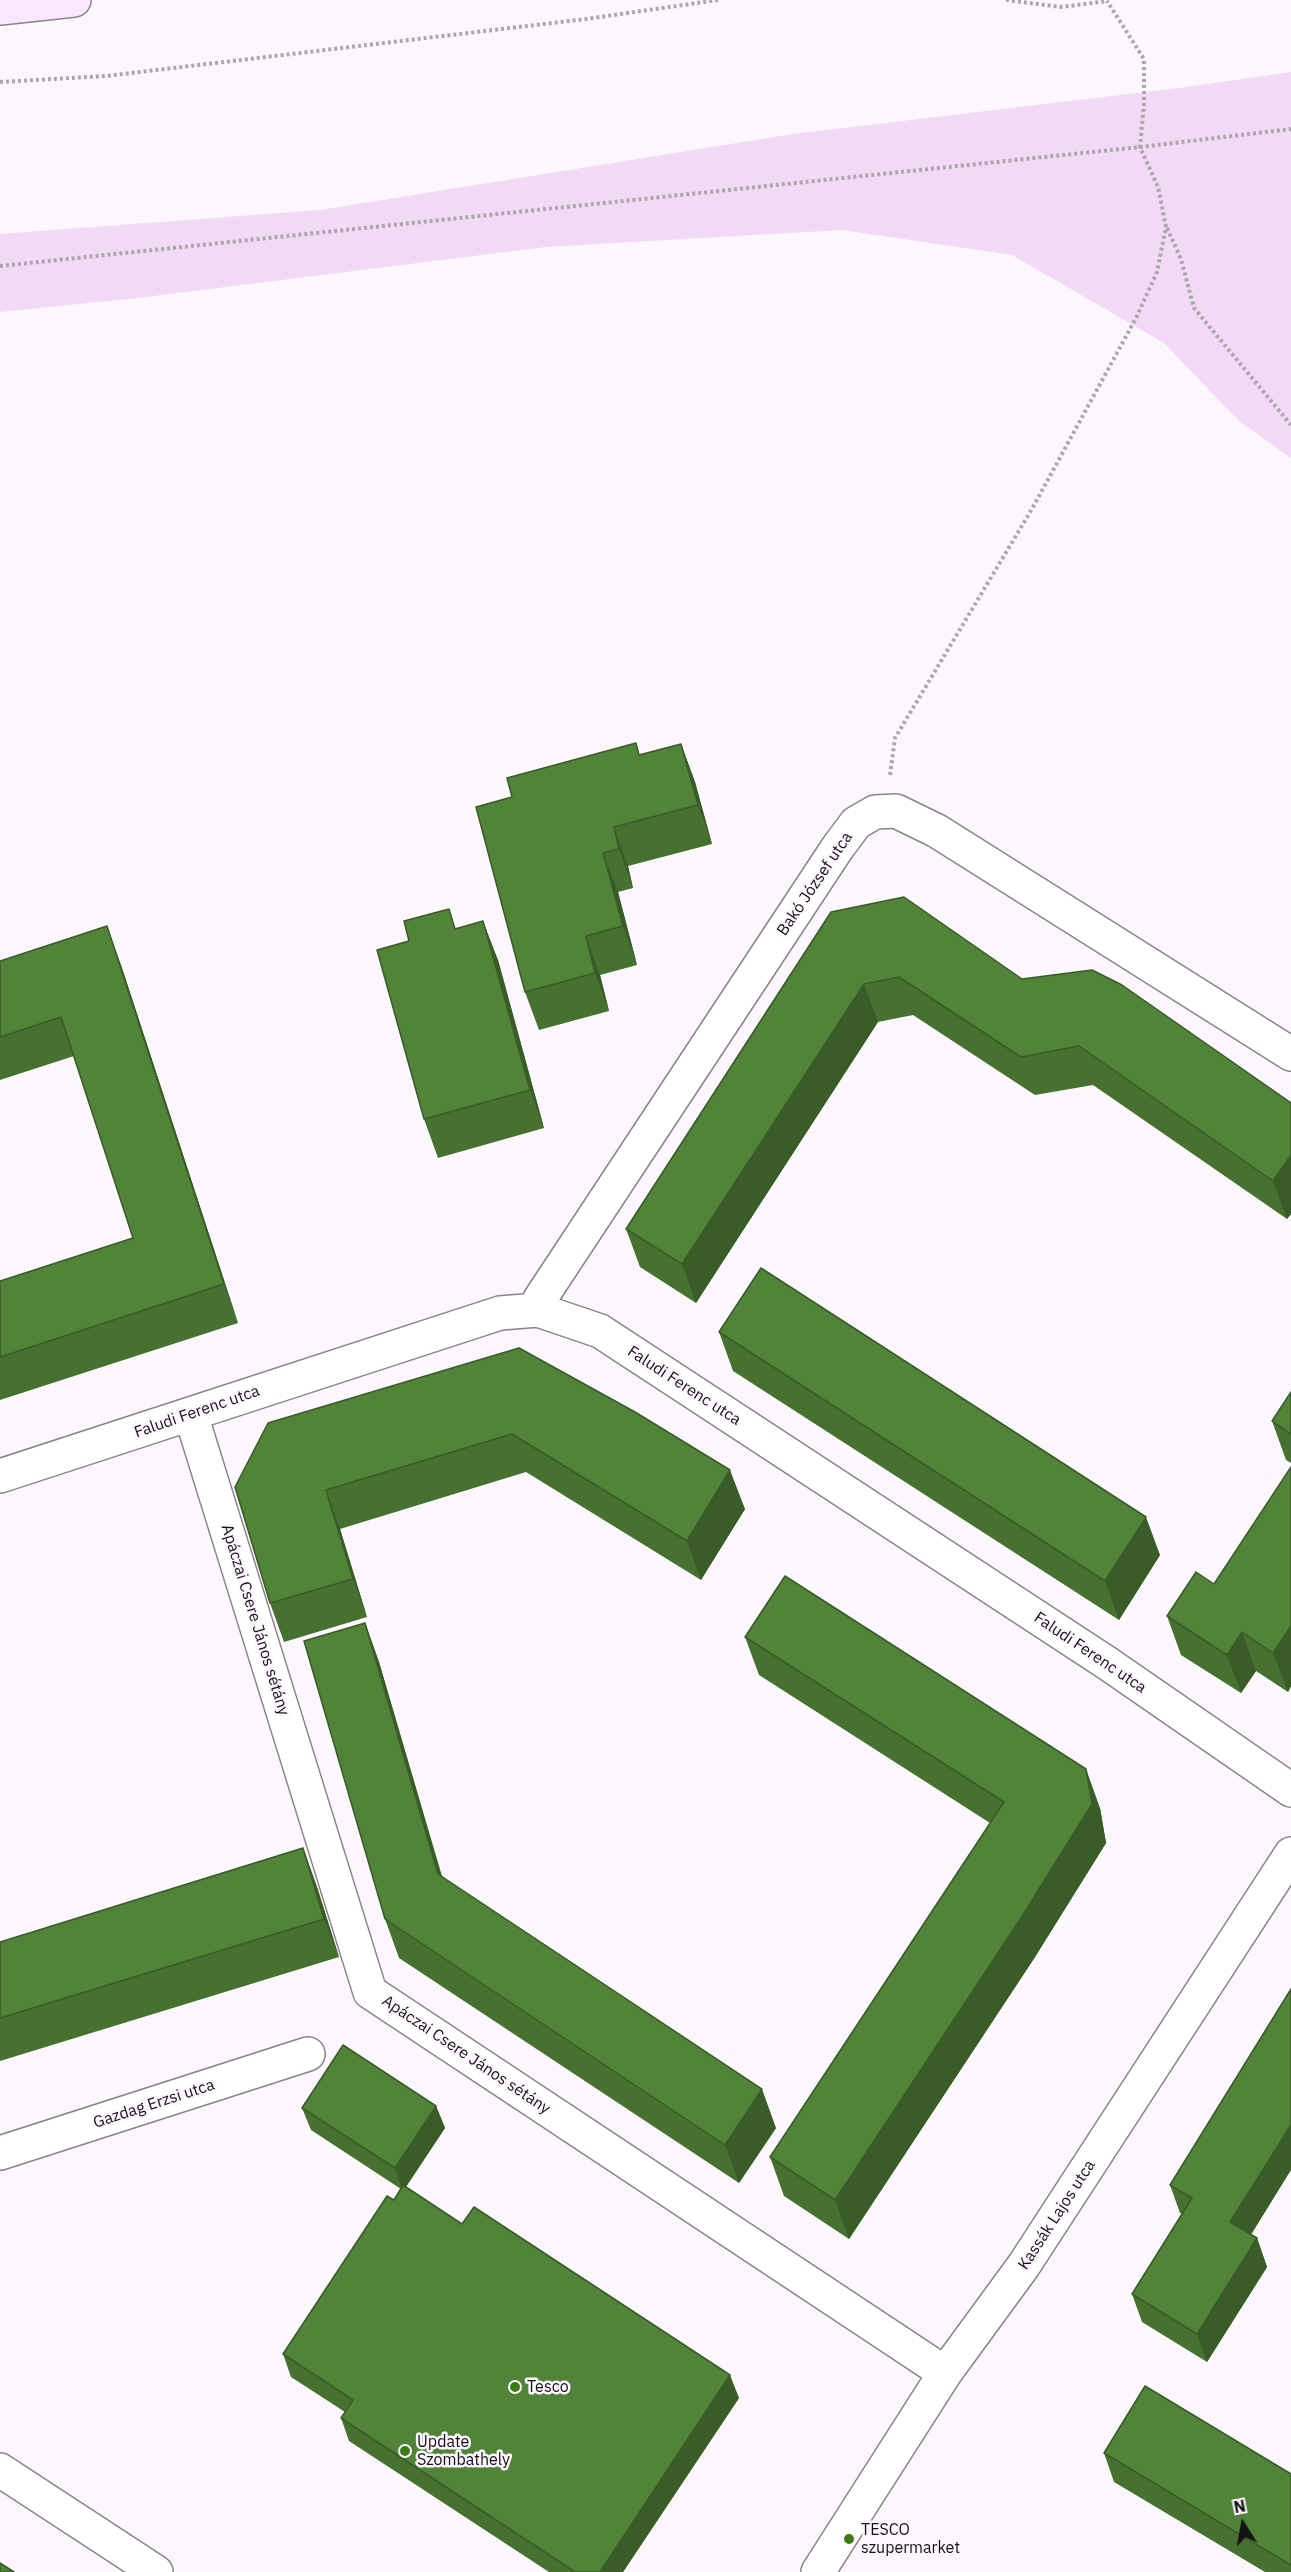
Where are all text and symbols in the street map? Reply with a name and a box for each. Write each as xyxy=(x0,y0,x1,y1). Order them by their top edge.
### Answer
street label: Bakó József utca xyxy=(773,828,857,940)
street label: Faludi Ferenc utca xyxy=(624,1342,744,1430)
street label: Faludi Ferenc utca xyxy=(132,1382,262,1442)
street label: Apáczai Csere János sétány xyxy=(217,1522,293,1718)
street label: Faludi Ferenc utca xyxy=(1030,1608,1150,1698)
street label: Apáczai Csere János sétány xyxy=(378,1991,554,2119)
street label: Gazdag Erzsi utca xyxy=(91,2075,217,2133)
street label: Kassák Lajos utca xyxy=(1014,2157,1100,2273)
place label: Tesco xyxy=(527,2377,569,2397)
marker: Tesco xyxy=(508,2380,522,2394)
place label: Update Szombathely xyxy=(417,2432,510,2470)
marker: Update Szombathely xyxy=(398,2444,412,2458)
north arrow xyxy=(1213,2494,1273,2554)
text: N xyxy=(1232,2495,1247,2517)
place label: TESCO szupermarket xyxy=(861,2520,960,2558)
marker: TESCO szupermarket xyxy=(842,2532,856,2546)

